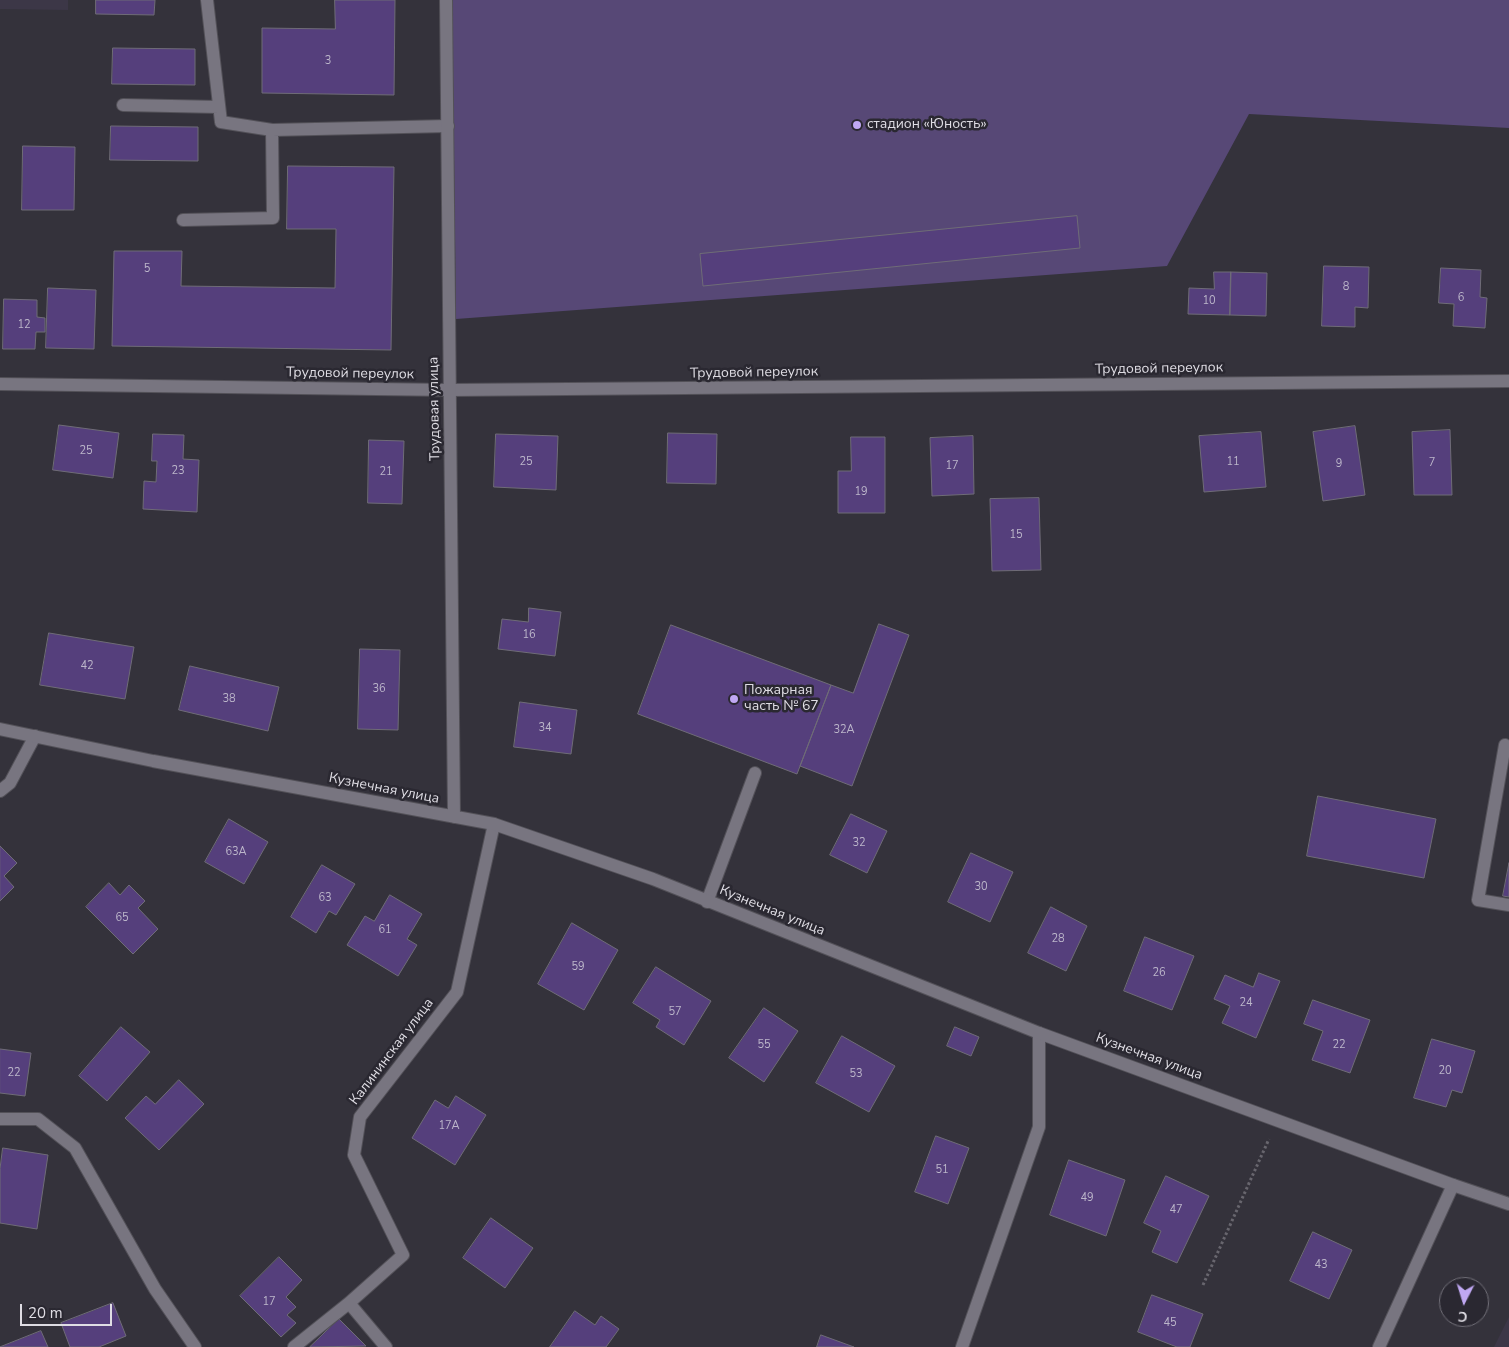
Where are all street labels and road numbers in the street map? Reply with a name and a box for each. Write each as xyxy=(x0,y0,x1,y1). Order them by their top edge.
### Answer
street label: Трудовая улица xyxy=(426,357,444,461)
street label: Трудовой переулок xyxy=(1095,359,1223,379)
street label: Трудовой переулок xyxy=(690,363,818,383)
street label: Трудовой переулок xyxy=(286,364,414,384)
street label: Кузнечная улица xyxy=(327,770,441,808)
street label: Кузнечная улица xyxy=(717,882,827,940)
street label: Калининская улица xyxy=(346,995,438,1109)
street label: Кузнечная улица xyxy=(1093,1030,1205,1084)

